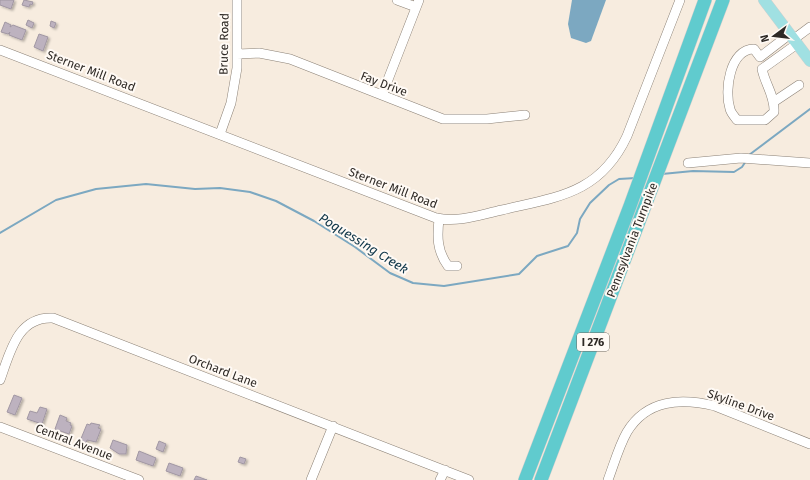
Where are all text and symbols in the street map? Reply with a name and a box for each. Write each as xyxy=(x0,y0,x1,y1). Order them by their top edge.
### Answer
street label: Bruce Road xyxy=(216,13,232,75)
north arrow xyxy=(754,16,794,56)
text: N xyxy=(758,33,772,44)
street label: Sterner Mill Road xyxy=(45,48,137,94)
street label: Fay Drive xyxy=(359,69,409,99)
street label: Sterner Mill Road xyxy=(347,165,439,211)
street label: Pennsylvania Turnpike xyxy=(604,181,660,299)
water label: Poquessing Creek xyxy=(316,210,411,277)
road number: I 276 xyxy=(577,333,609,351)
street label: Orchard Lane xyxy=(187,351,259,391)
street label: Skyline Drive xyxy=(706,386,776,424)
street label: Central Avenue xyxy=(33,421,115,463)

